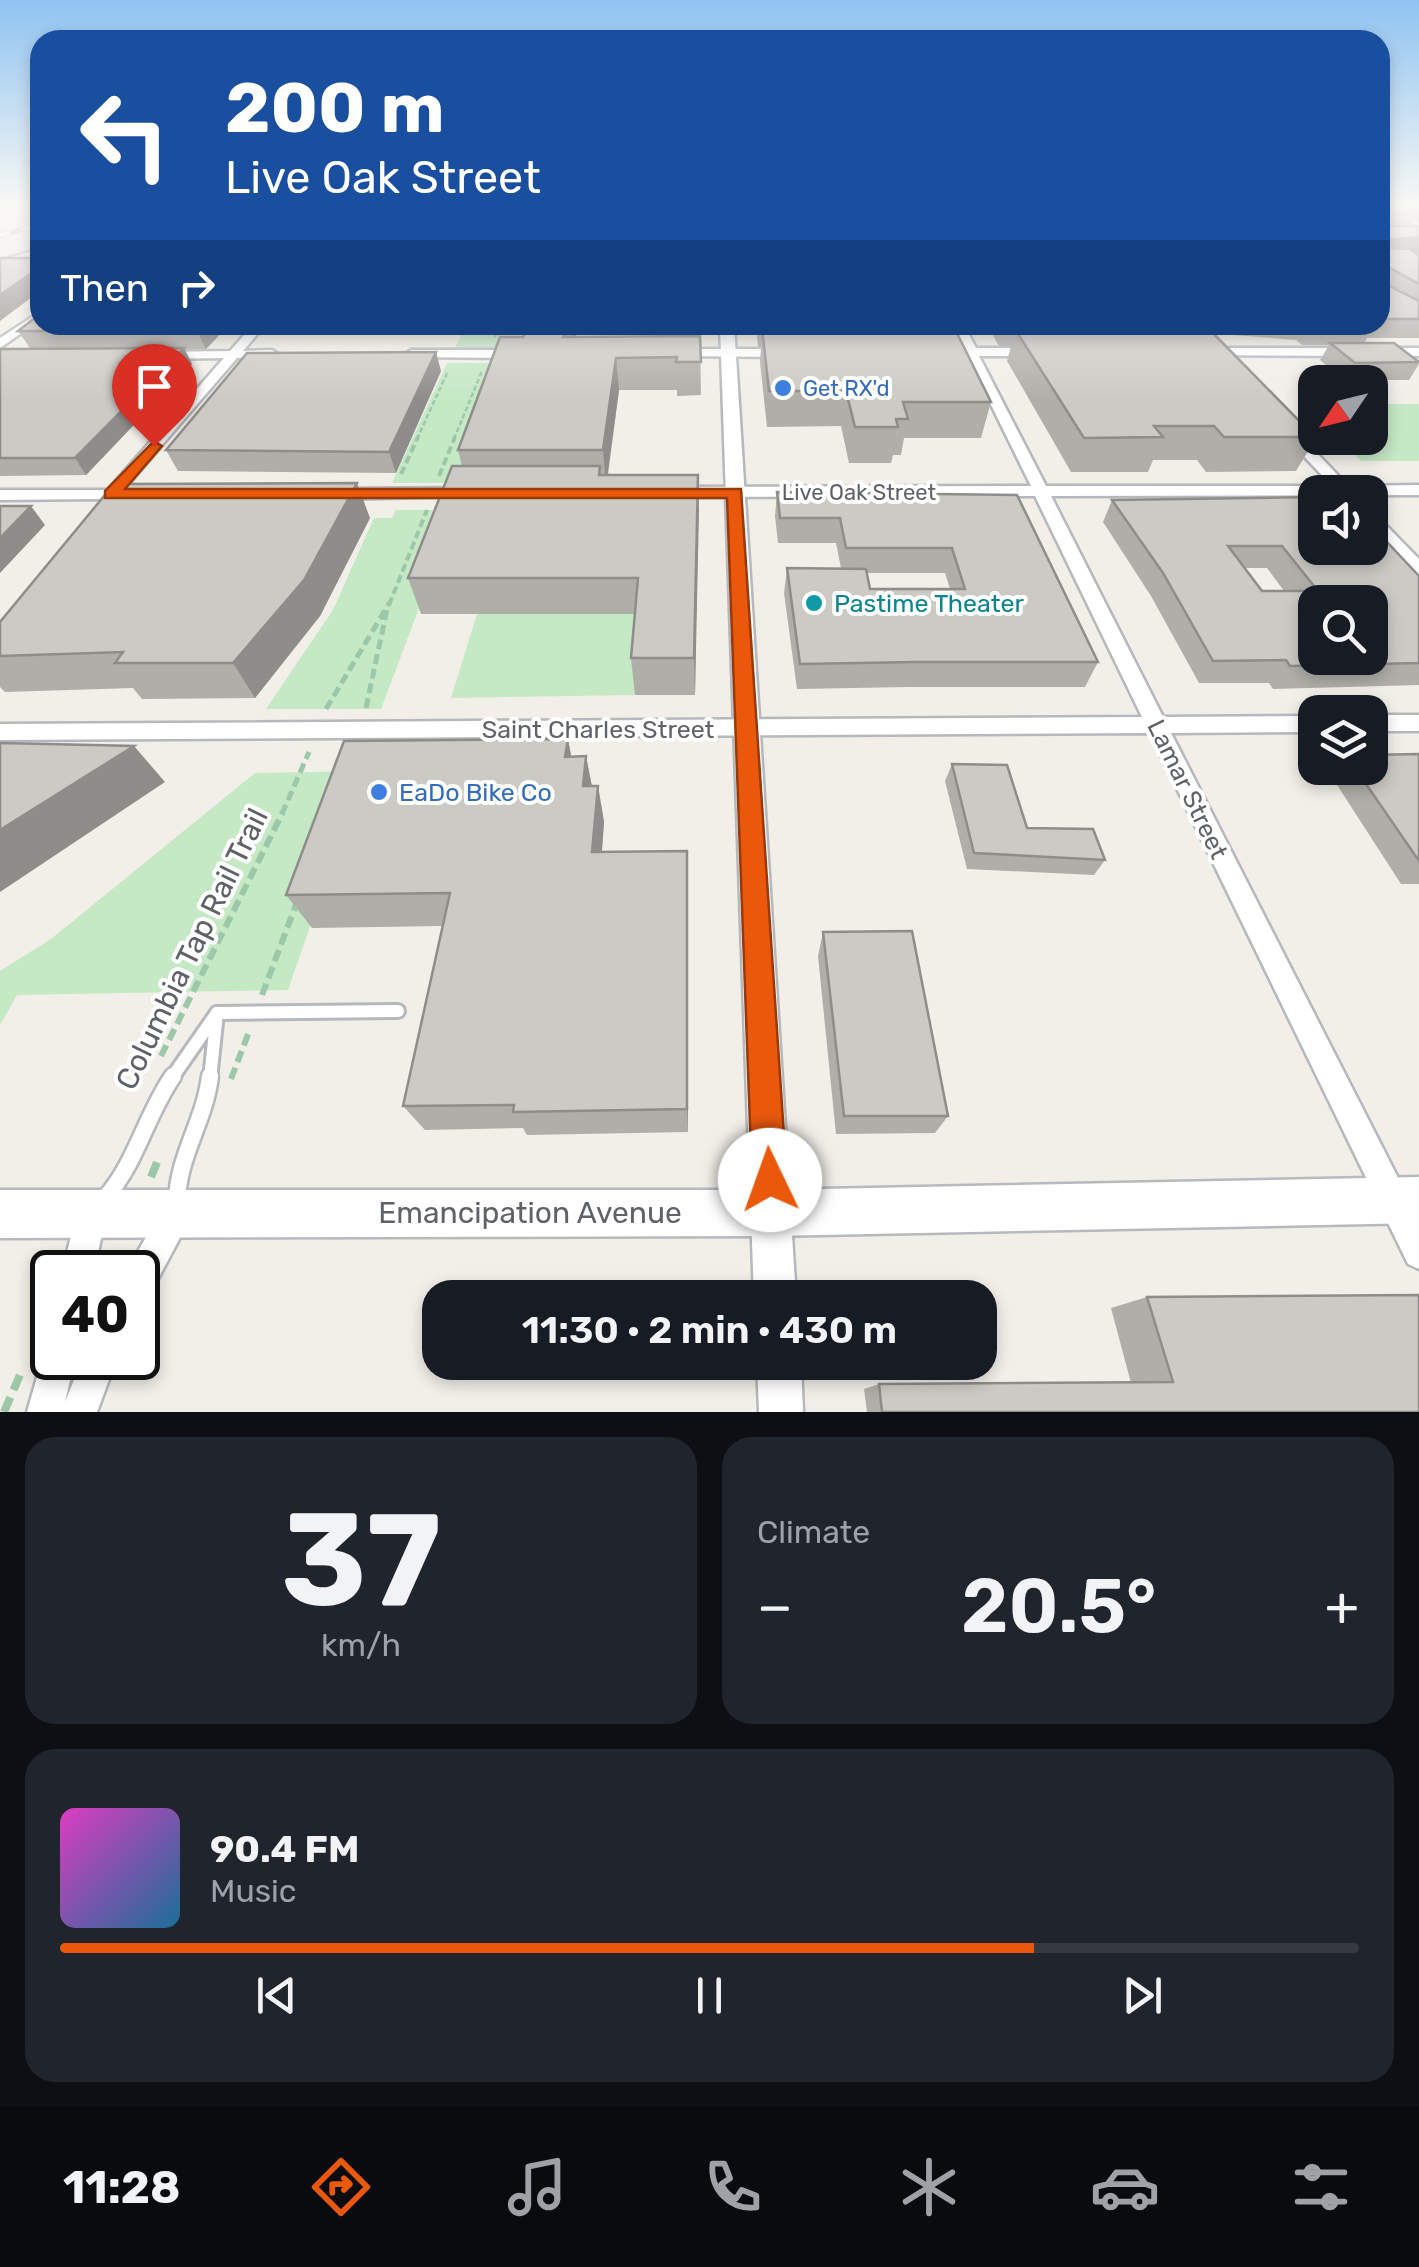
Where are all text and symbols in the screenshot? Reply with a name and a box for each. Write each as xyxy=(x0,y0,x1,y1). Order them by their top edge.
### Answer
text: 200 m xyxy=(225,67,445,150)
icon: left xyxy=(60,70,190,200)
text: Live Oak Street xyxy=(225,151,541,204)
icon: right xyxy=(169,260,224,315)
text: Then xyxy=(60,265,149,311)
pin xyxy=(112,344,197,447)
icon: arrive xyxy=(127,359,182,414)
north arrow xyxy=(1298,365,1388,455)
map controls xyxy=(1298,365,1388,785)
place label: Get RX'd xyxy=(803,375,890,402)
marker: Get RX'd xyxy=(772,377,794,399)
button: sound xyxy=(1298,475,1388,565)
street label: Live Oak Street xyxy=(782,479,937,506)
button: search xyxy=(1298,585,1388,675)
place label: Pastime Theater xyxy=(834,589,1025,618)
marker: Pastime Theater xyxy=(803,592,825,614)
button: layers xyxy=(1298,695,1388,785)
street label: Saint Charles Street xyxy=(482,715,715,744)
street label: Lamar Street xyxy=(1141,715,1234,864)
place label: EaDo Bike Co xyxy=(399,778,552,807)
marker: EaDo Bike Co xyxy=(368,781,390,803)
street label: Columbia Tap Rail Trail xyxy=(108,802,276,1096)
position arrow xyxy=(718,1128,822,1232)
street label: Emancipation Avenue xyxy=(378,1195,682,1231)
speed limit sign: 40 xyxy=(30,1250,160,1380)
text: 11:30 · 2 min · 430 m xyxy=(522,1307,897,1353)
text: 37 xyxy=(281,1483,441,1638)
text: Climate xyxy=(757,1513,870,1551)
text: 20.5° xyxy=(961,1562,1156,1651)
text: − xyxy=(757,1574,793,1639)
text: + xyxy=(1325,1574,1359,1639)
text: km/h xyxy=(321,1626,401,1664)
text: 90.4 FM xyxy=(210,1826,359,1872)
text: Music xyxy=(210,1872,296,1910)
icon: previous xyxy=(249,1968,304,2023)
icon: pause xyxy=(682,1968,737,2023)
icon: next xyxy=(1115,1968,1170,2023)
icon: directions xyxy=(306,2152,376,2222)
icon: music xyxy=(502,2152,572,2222)
icon: phone xyxy=(698,2152,768,2222)
icon: climate xyxy=(894,2152,964,2222)
icon: car xyxy=(1090,2152,1160,2222)
icon: filters xyxy=(1286,2152,1356,2222)
text: 11:28 xyxy=(63,2161,181,2214)

